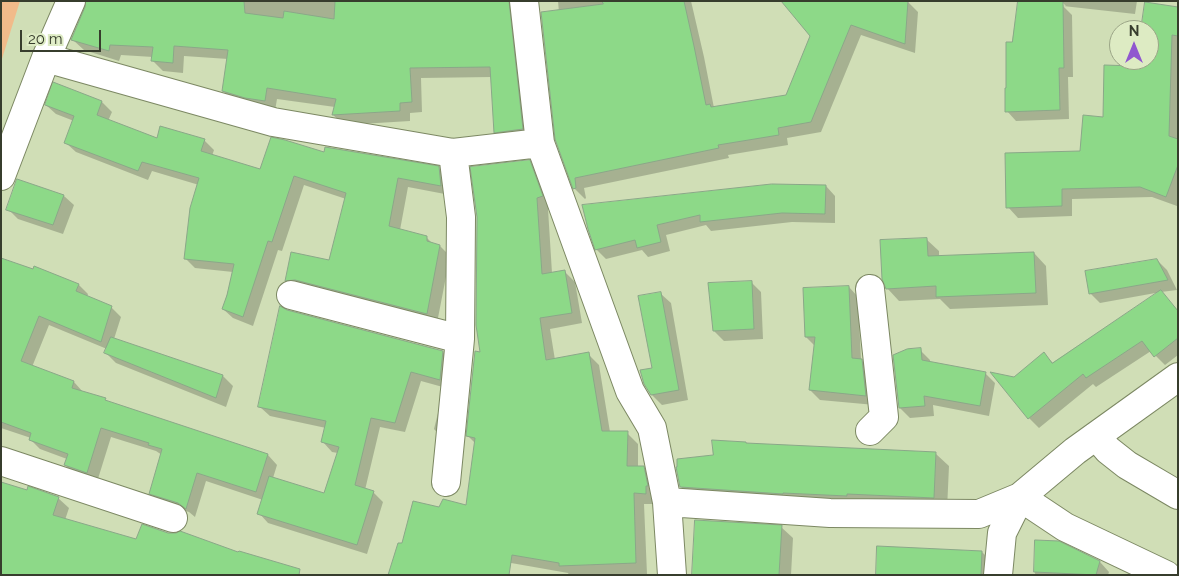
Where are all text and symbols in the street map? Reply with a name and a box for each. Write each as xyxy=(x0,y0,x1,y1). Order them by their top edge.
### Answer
scale bar xyxy=(22,20,104,52)
north arrow xyxy=(1109,20,1159,70)
text: N xyxy=(1129,23,1139,39)
text: 20 m xyxy=(28,30,63,48)

